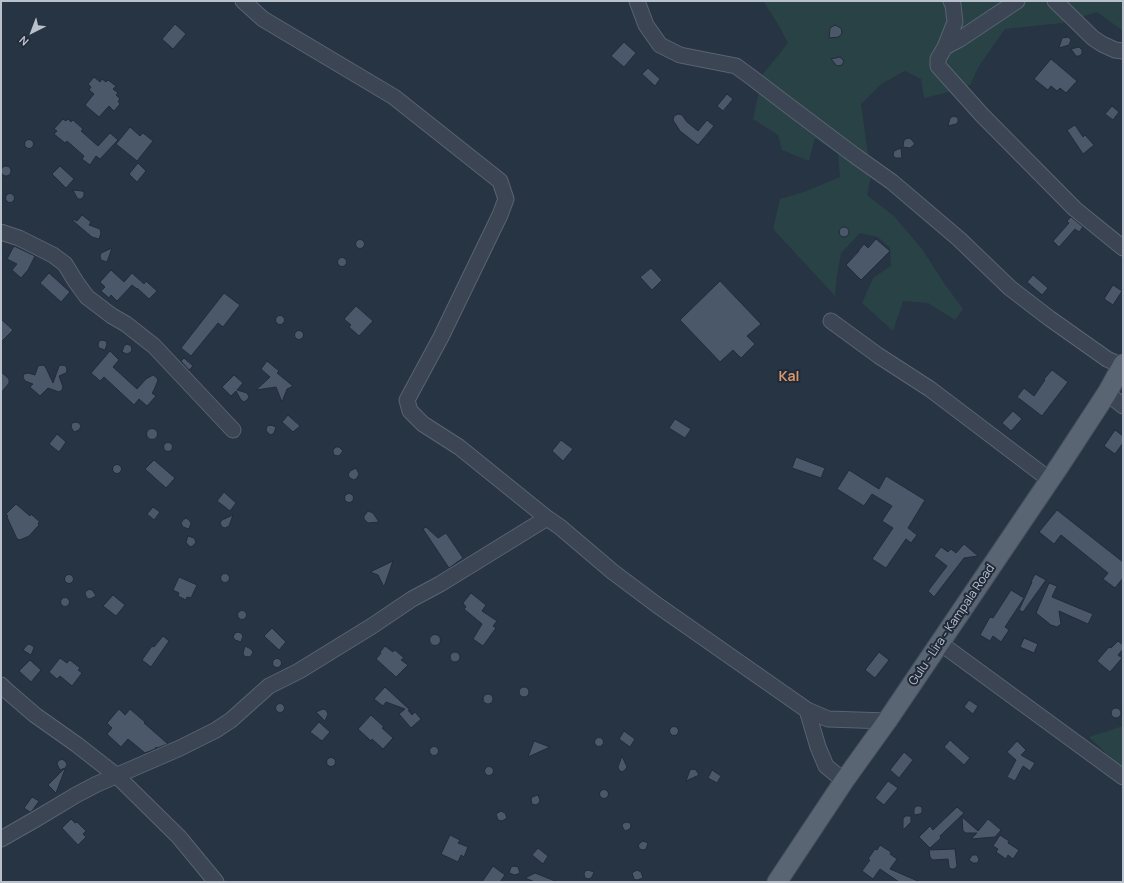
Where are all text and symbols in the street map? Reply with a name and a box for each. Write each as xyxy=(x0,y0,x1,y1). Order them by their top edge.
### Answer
north arrow xyxy=(12,12,52,52)
text: N xyxy=(16,33,32,50)
district label: Kal xyxy=(778,369,800,385)
street label: Gulu - Lira - Kampala Road xyxy=(906,562,998,688)

